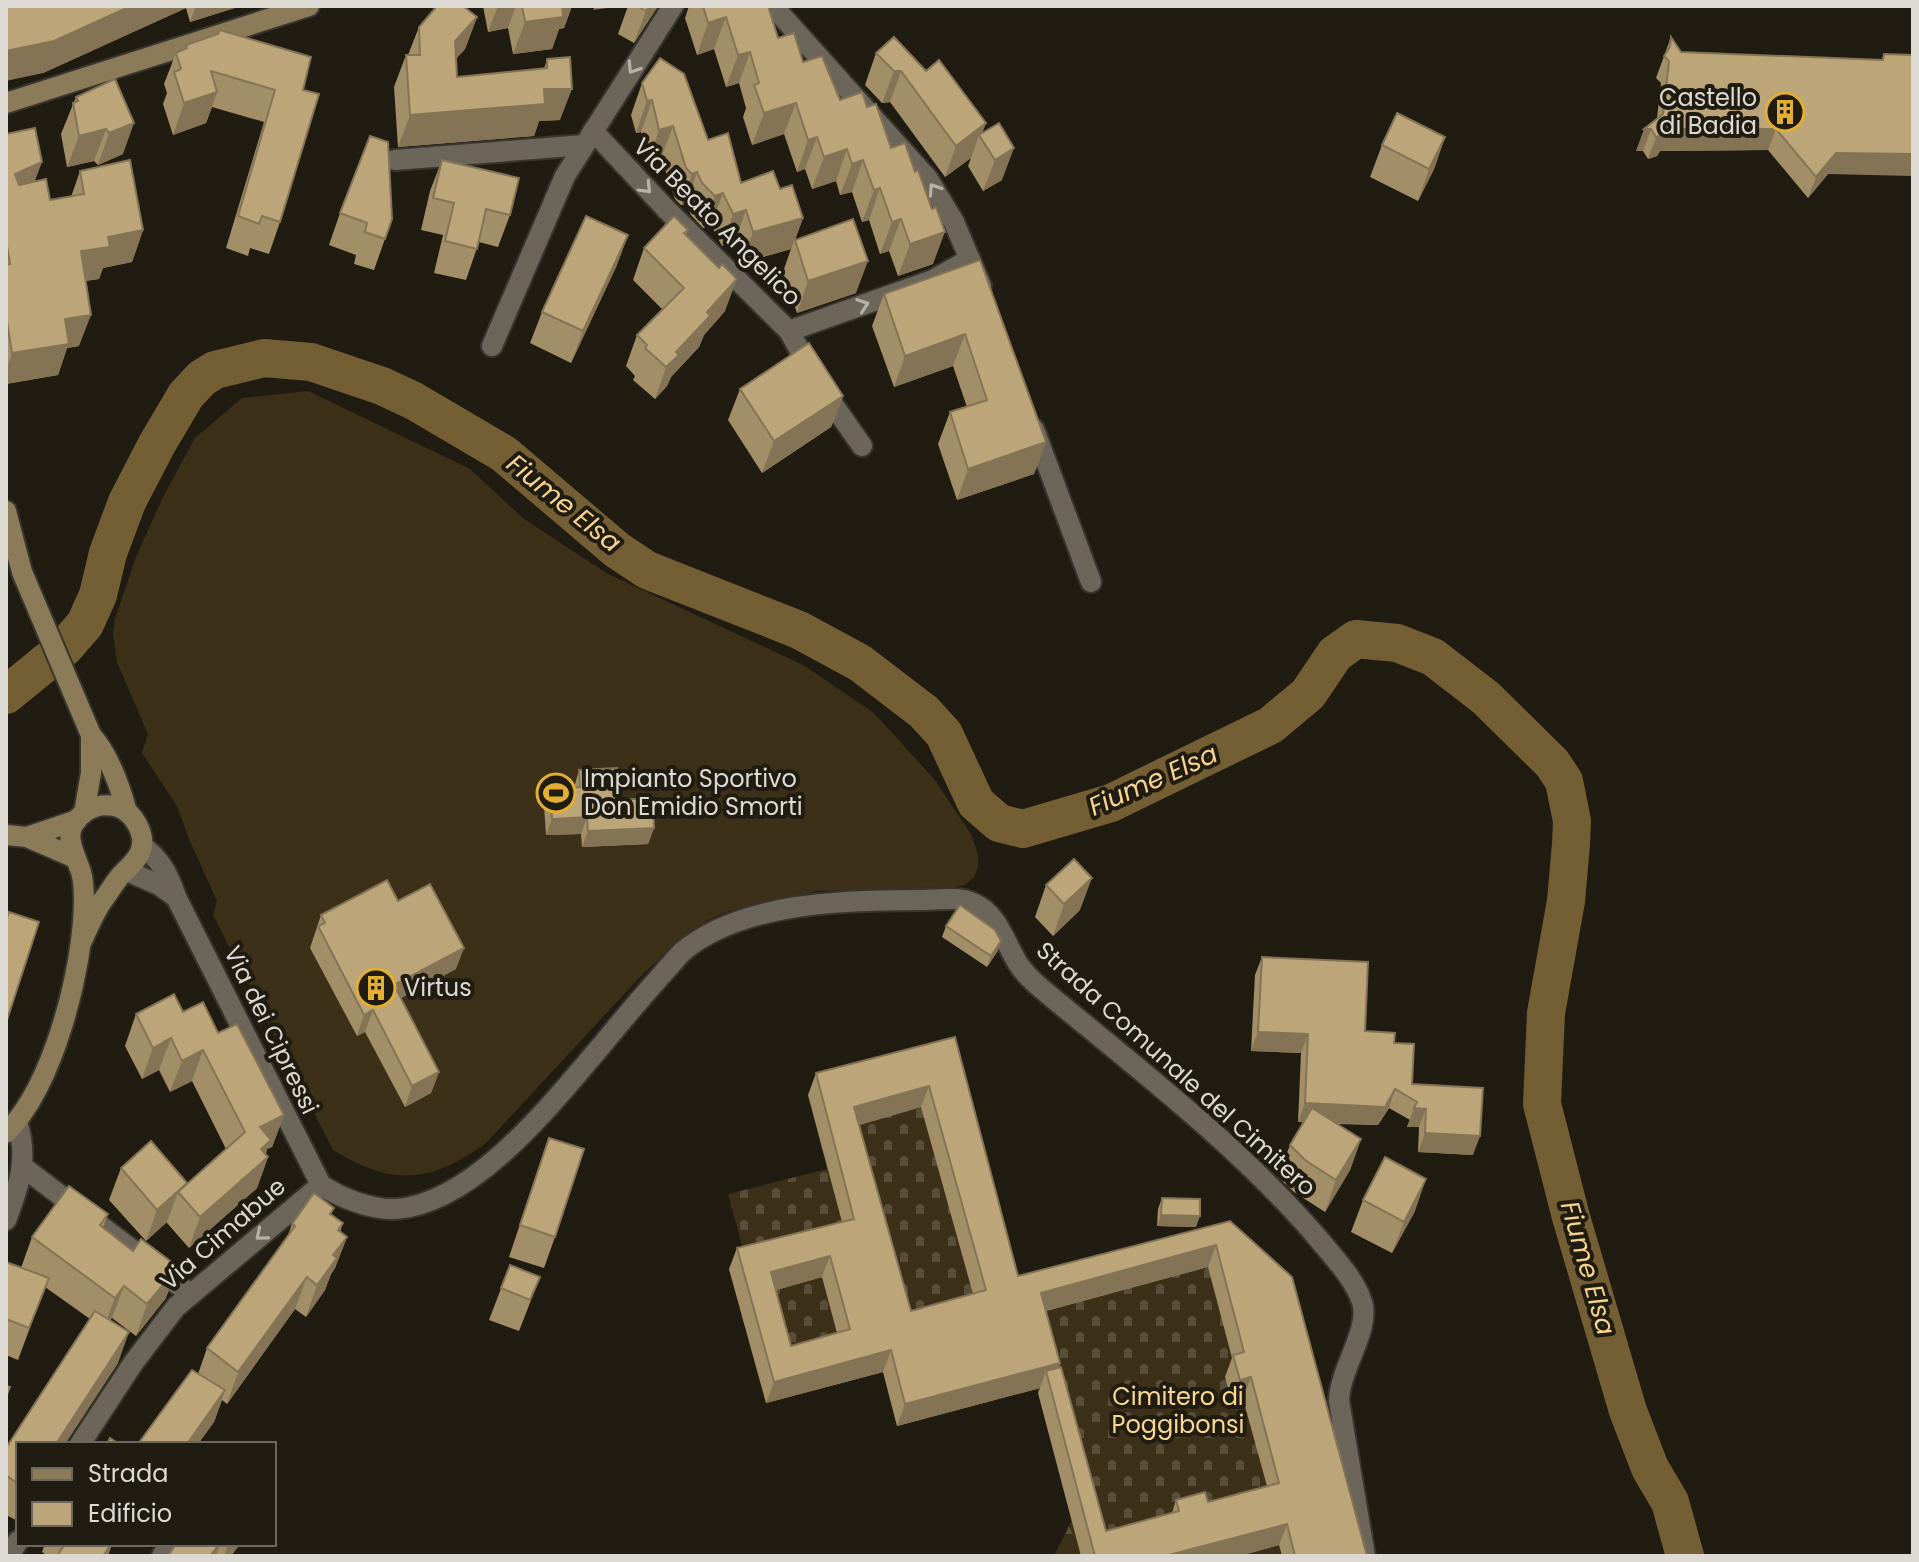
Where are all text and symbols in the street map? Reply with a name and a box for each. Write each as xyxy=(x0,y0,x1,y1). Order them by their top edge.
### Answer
one-way arrow xyxy=(628,60,643,74)
place label: Castello di Badia xyxy=(1659,81,1757,142)
building icon: Castello di Badia xyxy=(1764,91,1806,133)
street label: Via Beato Angelico xyxy=(626,130,809,313)
one-way arrow xyxy=(636,179,651,193)
one-way arrow xyxy=(929,184,944,198)
one-way arrow xyxy=(855,298,869,315)
water label: Fiume Elsa xyxy=(499,446,629,560)
water label: Fiume Elsa xyxy=(1083,736,1223,824)
place label: Impianto Sportivo Don Emidio Smorti xyxy=(584,762,803,823)
sports icon: Impianto Sportivo Don Emidio Smorti xyxy=(535,772,577,814)
street label: Strada Comunale del Cimitero xyxy=(1029,934,1323,1203)
street label: Via dei Cipressi xyxy=(216,940,327,1120)
building icon: Virtus xyxy=(355,967,397,1009)
place label: Virtus xyxy=(404,971,472,1004)
street label: Via Cimabue xyxy=(153,1170,293,1297)
water label: Fiume Elsa xyxy=(1552,1197,1624,1339)
one-way arrow xyxy=(256,1225,270,1240)
park label: Cimitero di Poggibonsi xyxy=(1112,1380,1244,1441)
legend xyxy=(16,1442,276,1546)
text: Strada xyxy=(88,1457,168,1490)
text: Edificio xyxy=(88,1497,172,1530)

